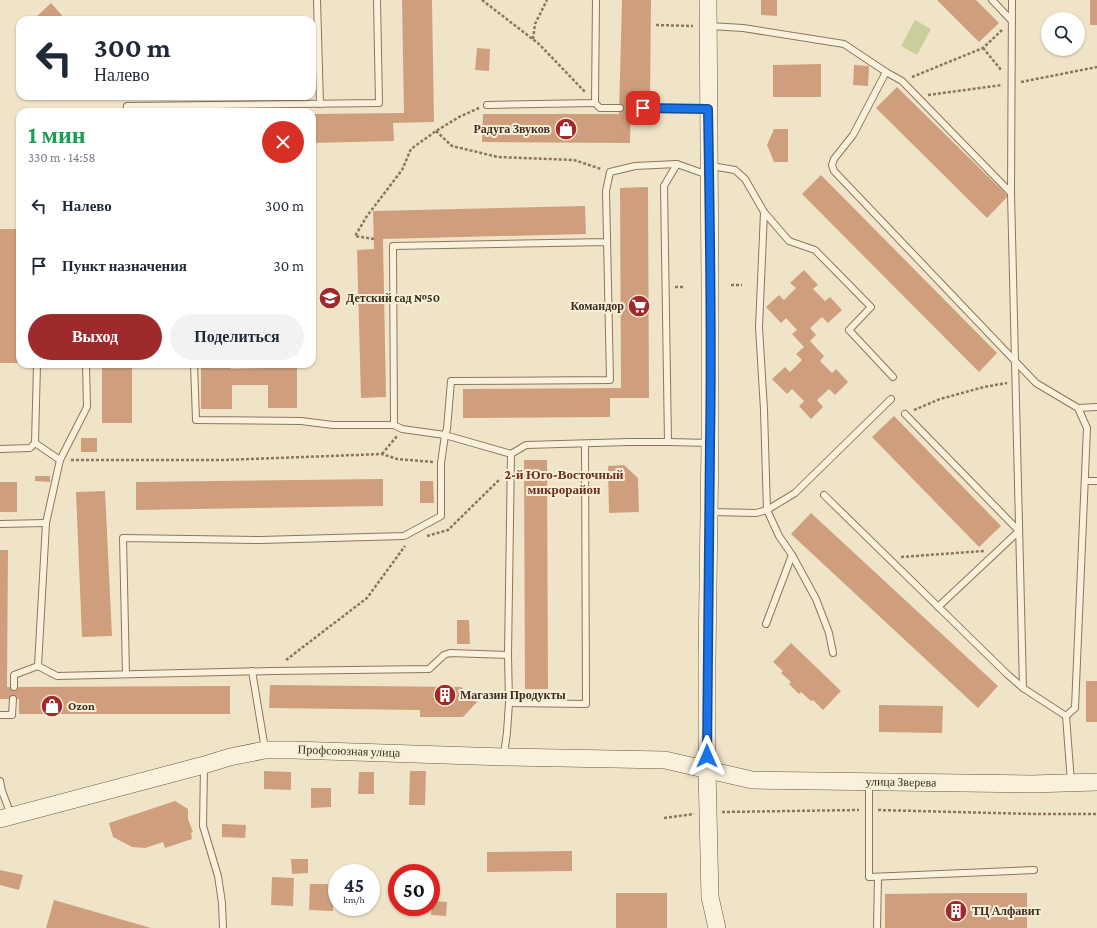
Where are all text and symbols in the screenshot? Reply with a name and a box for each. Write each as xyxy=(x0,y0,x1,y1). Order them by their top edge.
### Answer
map controls xyxy=(1041,12,1085,56)
button: search xyxy=(1041,12,1085,56)
icon: left xyxy=(28,32,80,84)
text: 300 m xyxy=(94,32,171,63)
text: Налево xyxy=(94,65,150,85)
pin xyxy=(626,91,660,125)
icon: arrive xyxy=(632,97,654,119)
shop icon: Радуга Звуков xyxy=(553,116,579,142)
text: 1 мин xyxy=(28,121,86,148)
button: close xyxy=(262,121,304,163)
place label: Радуга Звуков xyxy=(474,122,551,136)
text: 330 m · 14:58 xyxy=(28,150,96,165)
icon: left xyxy=(28,195,50,217)
text: Налево xyxy=(62,198,112,214)
text: 300 m xyxy=(265,198,304,214)
icon: arrive xyxy=(28,255,50,277)
text: Пункт назначения xyxy=(62,258,187,274)
text: 30 m xyxy=(274,258,304,274)
school or university icon: Детский сад №50 xyxy=(317,285,343,311)
place label: Детский сад №50 xyxy=(346,291,440,305)
supermarket icon: Командор xyxy=(626,293,652,319)
place label: Командор xyxy=(570,299,624,313)
button: Выход xyxy=(28,314,162,360)
button: Поделиться xyxy=(170,314,304,360)
district label: 2-й Юго-Восточный микрорайон xyxy=(504,467,624,497)
building icon: Магазин Продукты xyxy=(432,682,458,708)
place label: Магазин Продукты xyxy=(460,688,566,702)
shop icon: Ozon xyxy=(39,693,65,719)
place label: Ozon xyxy=(68,699,95,713)
position arrow xyxy=(686,735,728,777)
street label: Профсоюзная улица xyxy=(297,742,401,760)
street label: улица Зверева xyxy=(865,774,937,790)
speed limit sign: 50 xyxy=(388,864,440,916)
text: 45 xyxy=(344,874,364,896)
text: km/h xyxy=(343,894,365,905)
building icon: ТЦ Алфавит xyxy=(943,898,969,924)
place label: ТЦ Алфавит xyxy=(972,904,1041,918)

